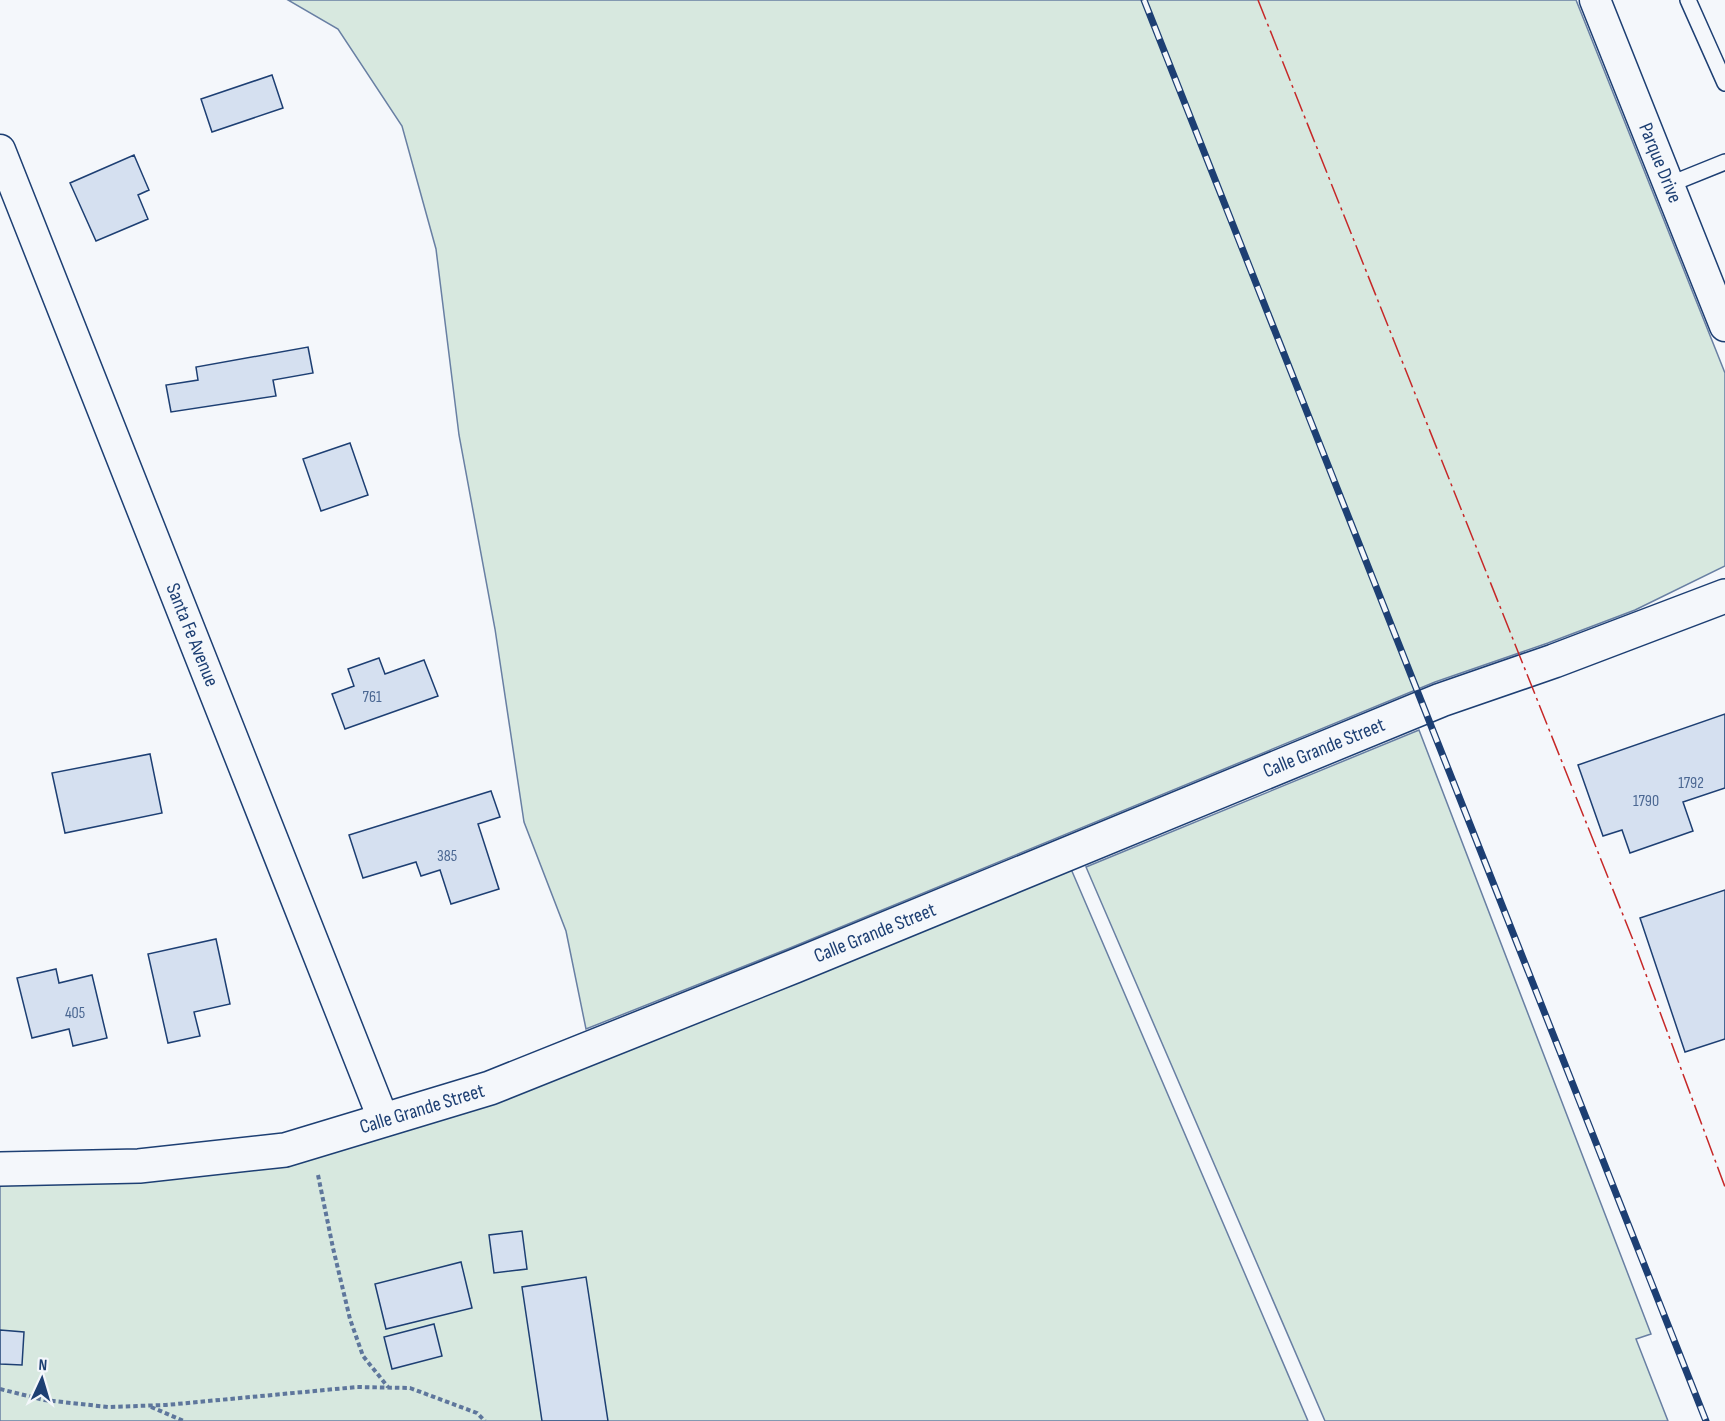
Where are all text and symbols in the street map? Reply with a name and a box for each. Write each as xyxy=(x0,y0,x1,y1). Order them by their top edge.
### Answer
street label: Parque Drive xyxy=(1633,120,1687,206)
street label: Santa Fe Avenue xyxy=(160,580,224,690)
house number: 761 xyxy=(363,688,382,707)
street label: Calle Grande Street xyxy=(1260,713,1388,783)
house number: 1792 xyxy=(1678,774,1704,793)
house number: 1790 xyxy=(1633,792,1659,811)
house number: 385 xyxy=(437,847,457,866)
street label: Calle Grande Street xyxy=(811,898,939,968)
house number: 405 xyxy=(65,1004,85,1023)
street label: Calle Grande Street xyxy=(357,1079,487,1139)
north arrow xyxy=(12,1349,72,1409)
text: N xyxy=(38,1356,48,1375)

